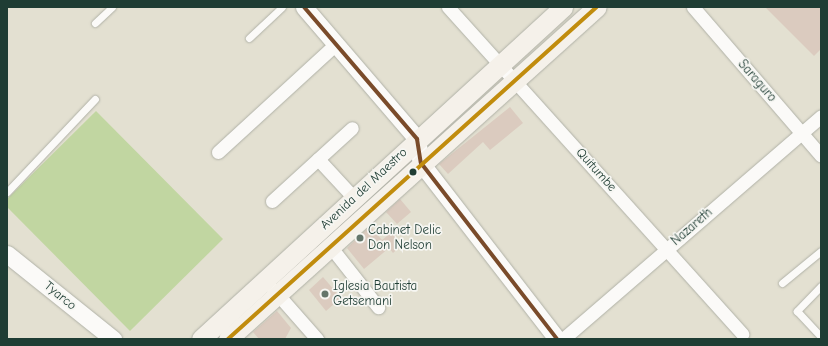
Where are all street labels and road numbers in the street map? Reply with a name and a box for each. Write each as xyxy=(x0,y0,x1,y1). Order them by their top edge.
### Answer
street label: Saraguro xyxy=(734,57,780,105)
street label: Avenida del Maestro xyxy=(317,145,411,233)
street label: Quitumbe xyxy=(572,145,620,195)
street label: Nazareth xyxy=(668,205,716,249)
street label: Tyarco xyxy=(41,278,79,314)

